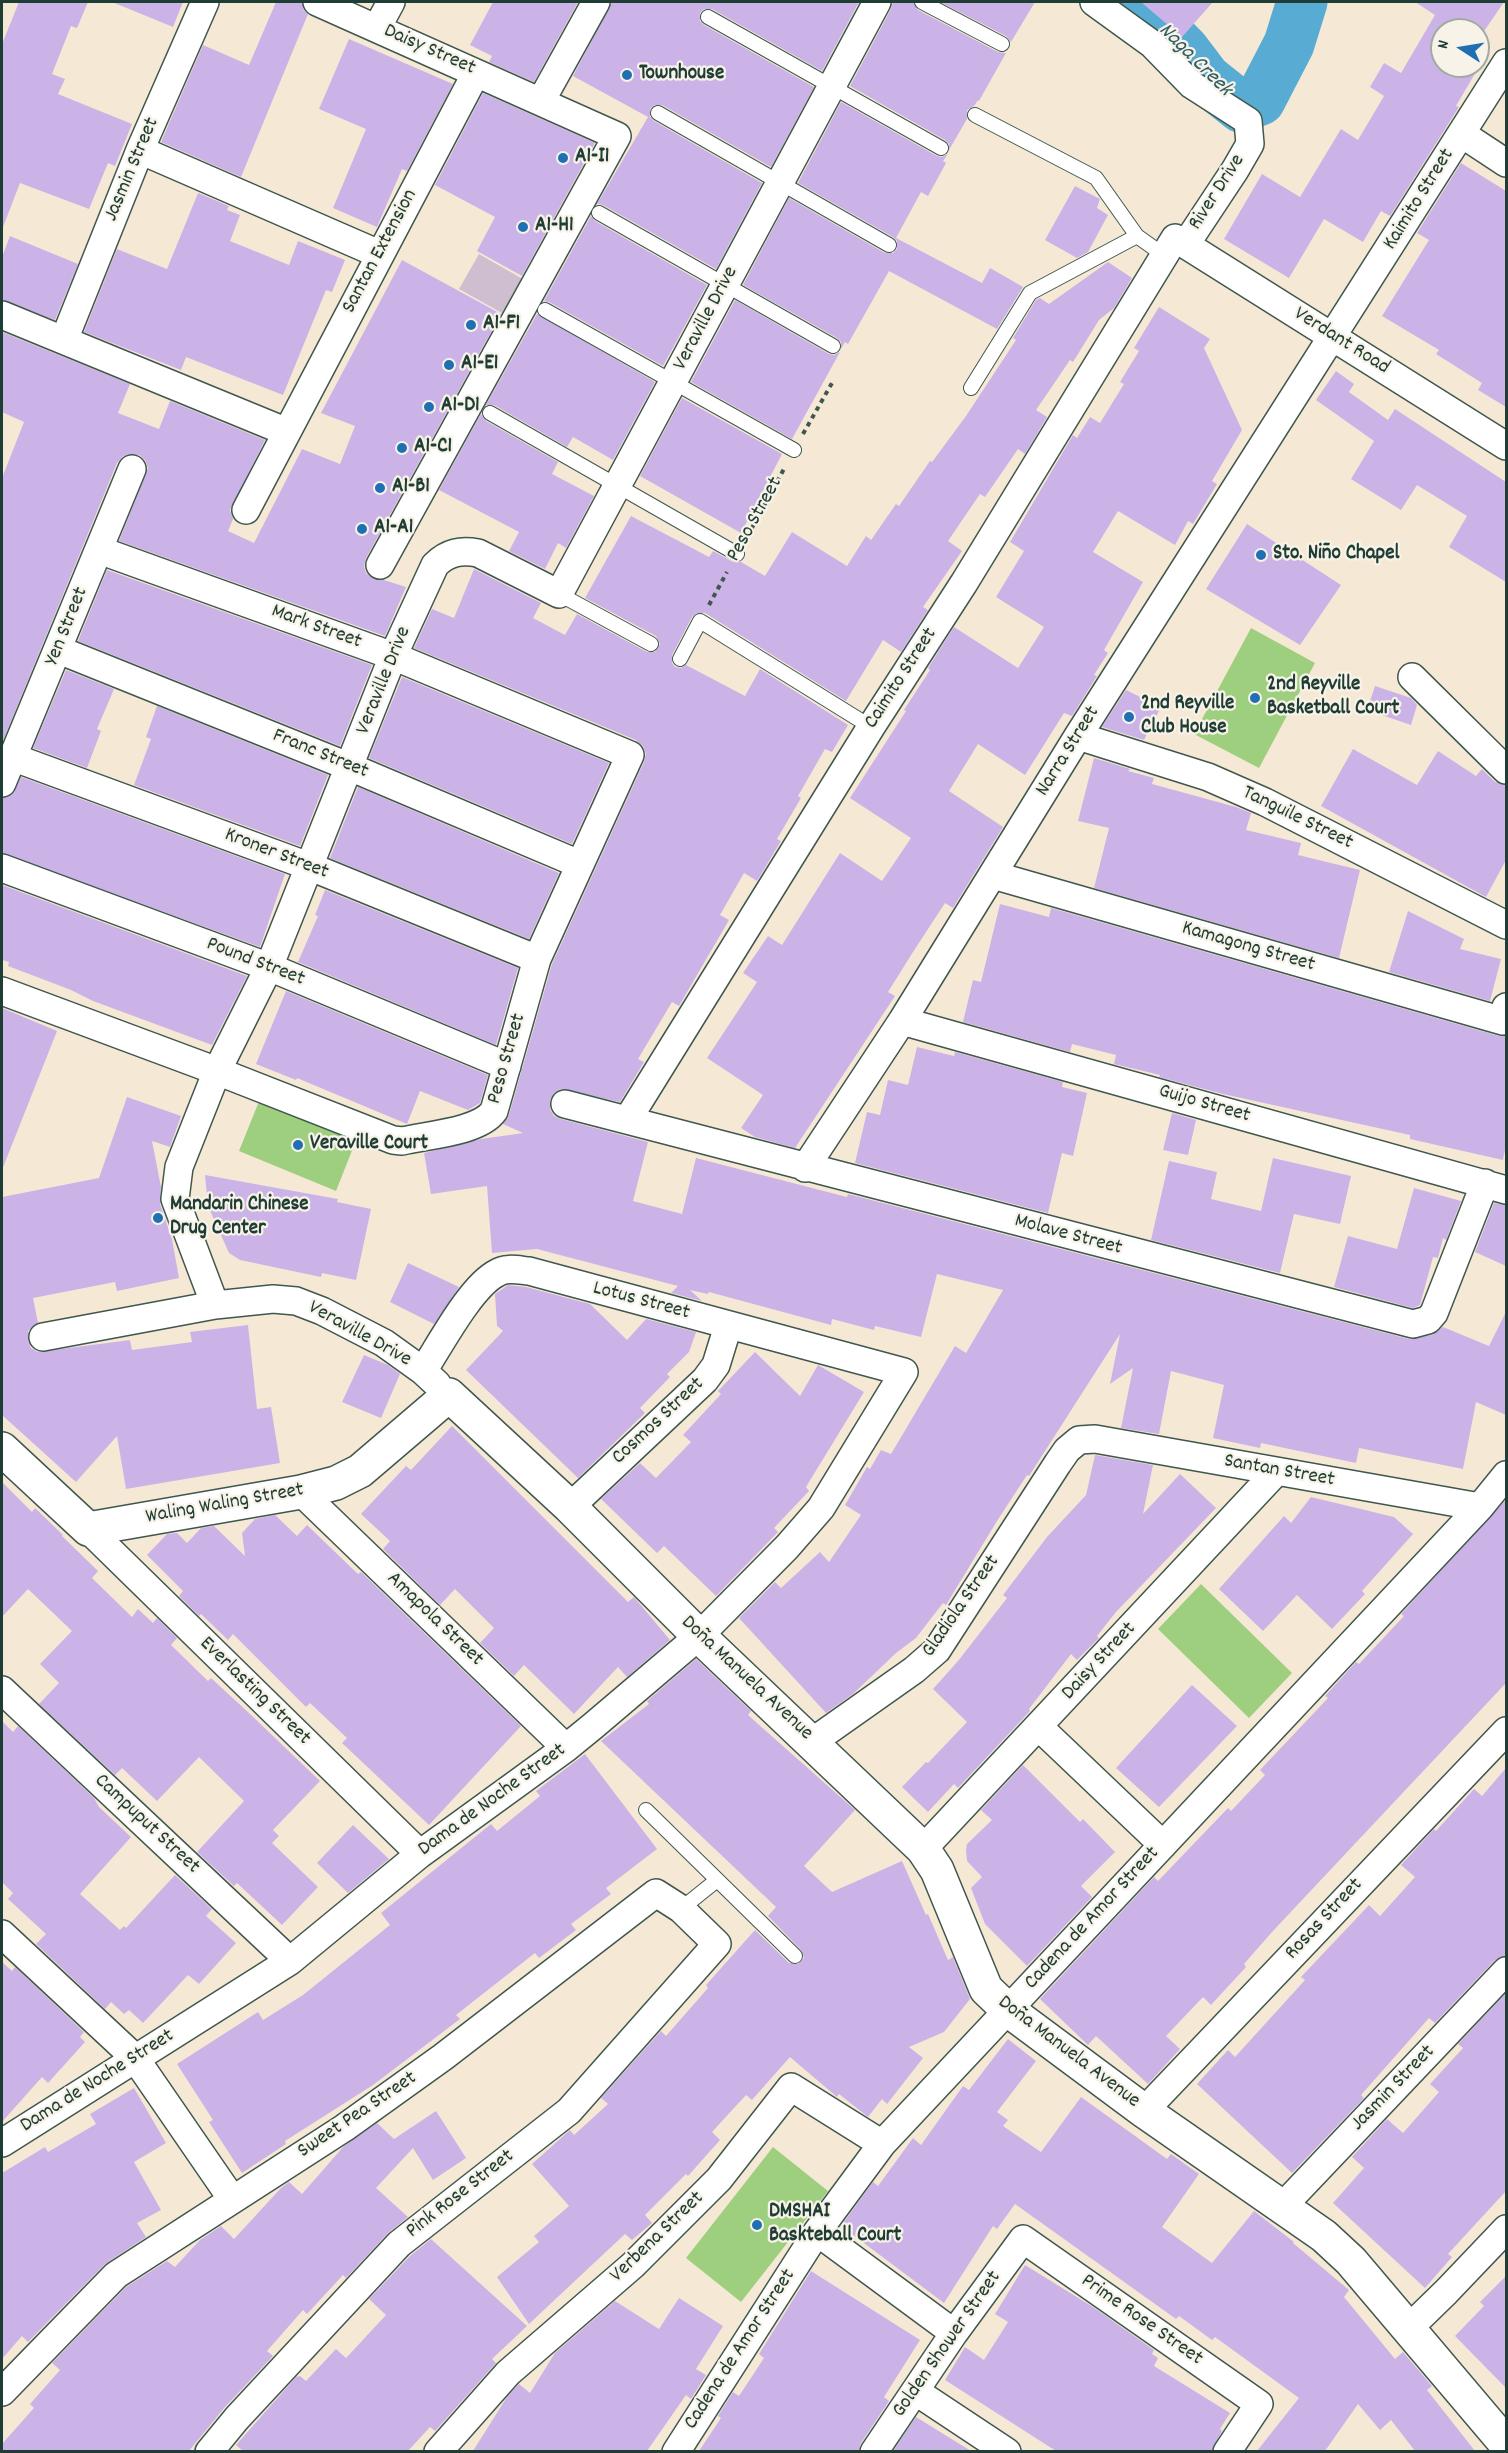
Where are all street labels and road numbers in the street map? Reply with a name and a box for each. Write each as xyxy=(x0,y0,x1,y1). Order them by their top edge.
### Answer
street label: Daisy Street xyxy=(379,20,479,82)
street label: Jasmin Street xyxy=(100,114,166,226)
street label: Kaimito Street xyxy=(1379,145,1461,255)
street label: River Drive xyxy=(1184,150,1252,236)
street label: Santan Extension xyxy=(338,186,424,318)
street label: Veraville Drive xyxy=(669,263,745,375)
street label: Verdant Road xyxy=(1288,303,1394,381)
street label: Peso Street xyxy=(722,473,790,567)
street label: Yen Street xyxy=(41,584,95,670)
street label: Mark Street xyxy=(267,600,365,656)
street label: Veraville Drive xyxy=(352,623,418,739)
street label: Caimito Street xyxy=(860,624,944,734)
street label: Narra Street xyxy=(1031,702,1107,802)
street label: Franc Street xyxy=(268,724,372,786)
street label: Tanguile Street xyxy=(1237,781,1357,857)
street label: Kroner Street xyxy=(220,824,332,886)
street label: Kamagong Street xyxy=(1179,917,1317,979)
street label: Pound Street xyxy=(202,933,308,993)
street label: Peso Street xyxy=(483,1011,533,1107)
street label: Guijo Street xyxy=(1155,1080,1253,1130)
street label: Molave Street xyxy=(1011,1210,1125,1262)
street label: Lotus Street xyxy=(590,1277,692,1327)
street label: Veraville Drive xyxy=(303,1296,415,1374)
street label: Cosmos Street xyxy=(608,1373,710,1471)
street label: Santan Street xyxy=(1222,1450,1336,1494)
street label: Waling Waling Street xyxy=(144,1479,306,1531)
street label: Gladiola Street xyxy=(918,1551,1006,1663)
street label: Amapola Street xyxy=(380,1567,488,1673)
street label: Doña Manuela Avenue xyxy=(675,1611,817,1747)
street label: Daisy Street xyxy=(1057,1618,1143,1706)
street label: Everlasting Street xyxy=(193,1632,315,1752)
street label: Dama de Noche Street xyxy=(414,1739,572,1863)
street label: Campuput Street xyxy=(88,1770,204,1880)
street label: Cadena de Amor Street xyxy=(1020,1842,1166,1996)
street label: Rosas Street xyxy=(1281,1874,1369,1966)
street label: Doña Manuela Avenue xyxy=(992,1991,1144,2115)
street label: Dama de Noche Street xyxy=(16,2025,180,2139)
street label: Jasmin Street xyxy=(1347,2041,1441,2137)
street label: Sweet Pea Street xyxy=(294,2067,422,2165)
street label: Pink Rose Street xyxy=(402,2145,520,2245)
street label: Verbena Street xyxy=(606,2187,710,2289)
street label: Cadena de Amor Street xyxy=(680,2265,802,2435)
street label: Golden Shower Street xyxy=(888,2267,1008,2423)
street label: Prime Rose Street xyxy=(1075,2270,1207,2372)

